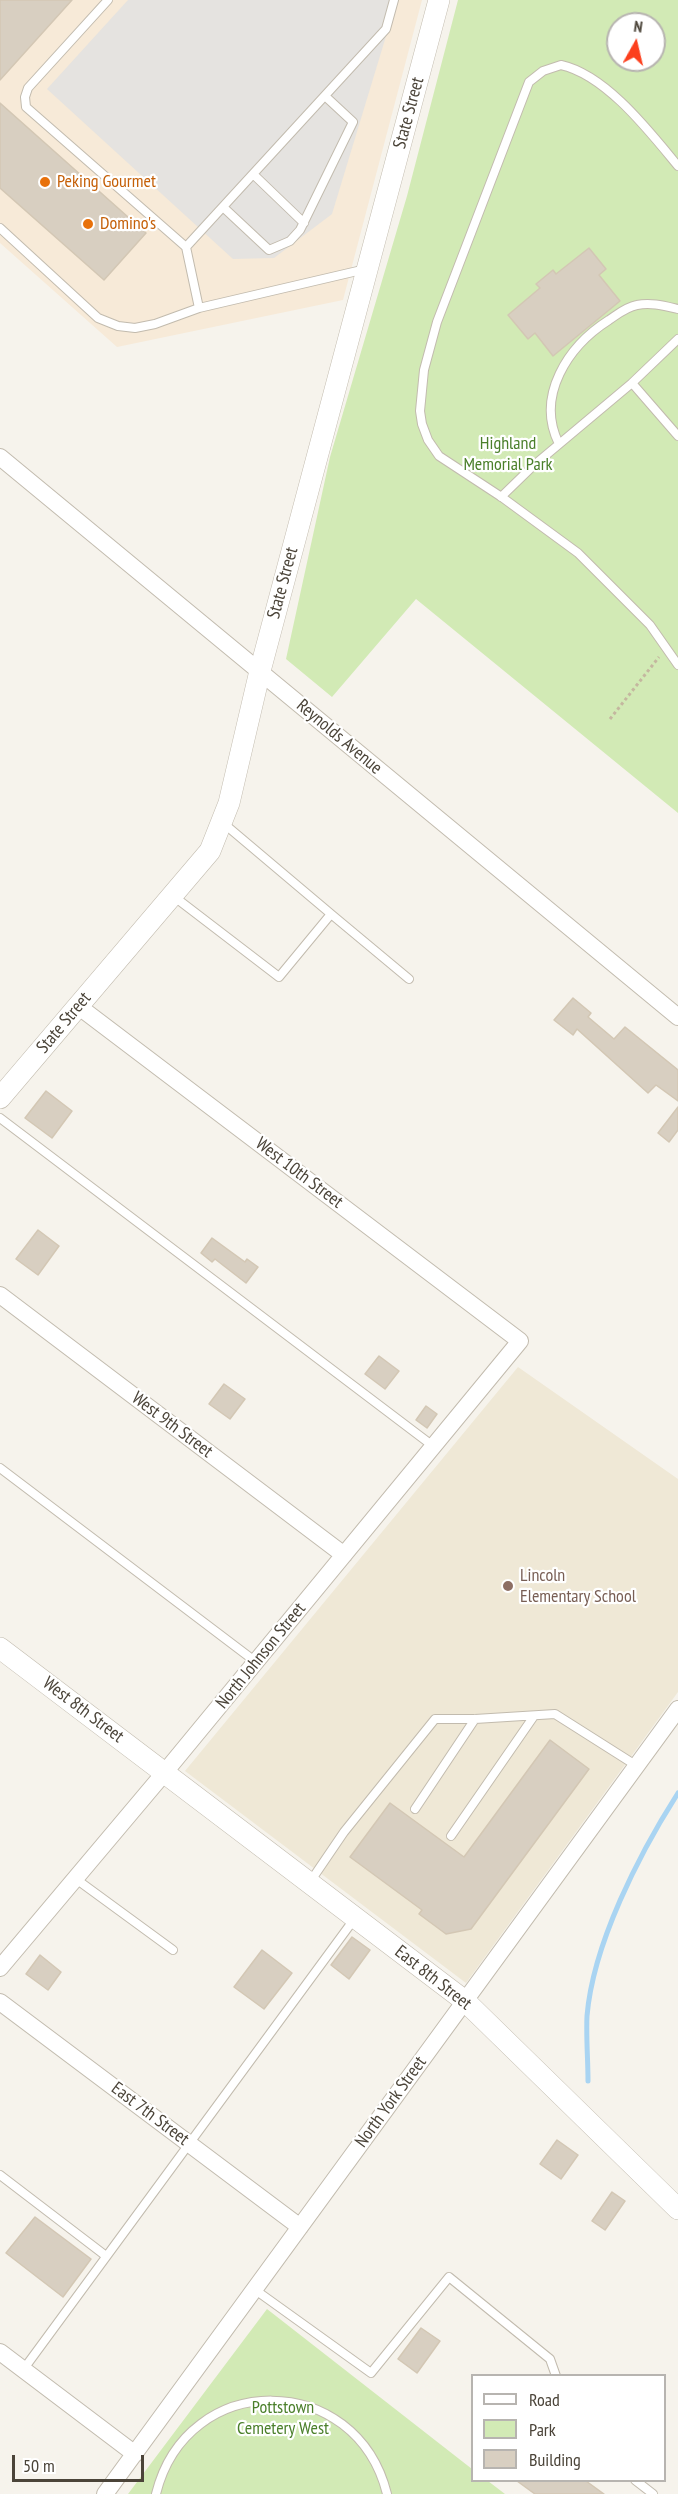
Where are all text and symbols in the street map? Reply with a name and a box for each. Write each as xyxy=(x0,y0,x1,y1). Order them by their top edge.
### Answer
north arrow xyxy=(606,12,666,72)
text: N xyxy=(633,16,644,37)
street label: State Street xyxy=(389,75,429,151)
place label: Peking Gourmet xyxy=(57,171,156,193)
marker: Peking Gourmet xyxy=(38,175,52,189)
place label: Domino's xyxy=(100,213,156,235)
marker: Domino's xyxy=(81,217,95,231)
park label: Highland Memorial Park xyxy=(463,433,553,476)
street label: State Street xyxy=(263,545,303,621)
street label: Reynolds Avenue xyxy=(292,695,386,779)
street label: State Street xyxy=(32,988,96,1058)
street label: West 10th Street xyxy=(251,1133,347,1213)
street label: West 9th Street xyxy=(127,1388,217,1462)
place label: Lincoln Elementary School xyxy=(520,1565,636,1608)
marker: Lincoln Elementary School xyxy=(501,1579,515,1593)
street label: North Johnson Street xyxy=(212,1599,310,1713)
street label: West 8th Street xyxy=(38,1673,128,1747)
street label: East 8th Street xyxy=(390,1941,476,2015)
street label: North York Street xyxy=(351,2052,431,2152)
street label: East 7th Street xyxy=(107,2078,193,2150)
legend xyxy=(471,2374,666,2482)
text: Road xyxy=(529,2388,560,2411)
park label: Pottstown Cemetery West xyxy=(237,2397,329,2440)
text: Park xyxy=(529,2418,556,2441)
scale bar xyxy=(15,2443,147,2481)
text: Building xyxy=(529,2448,581,2471)
text: 50 m xyxy=(23,2454,55,2477)

